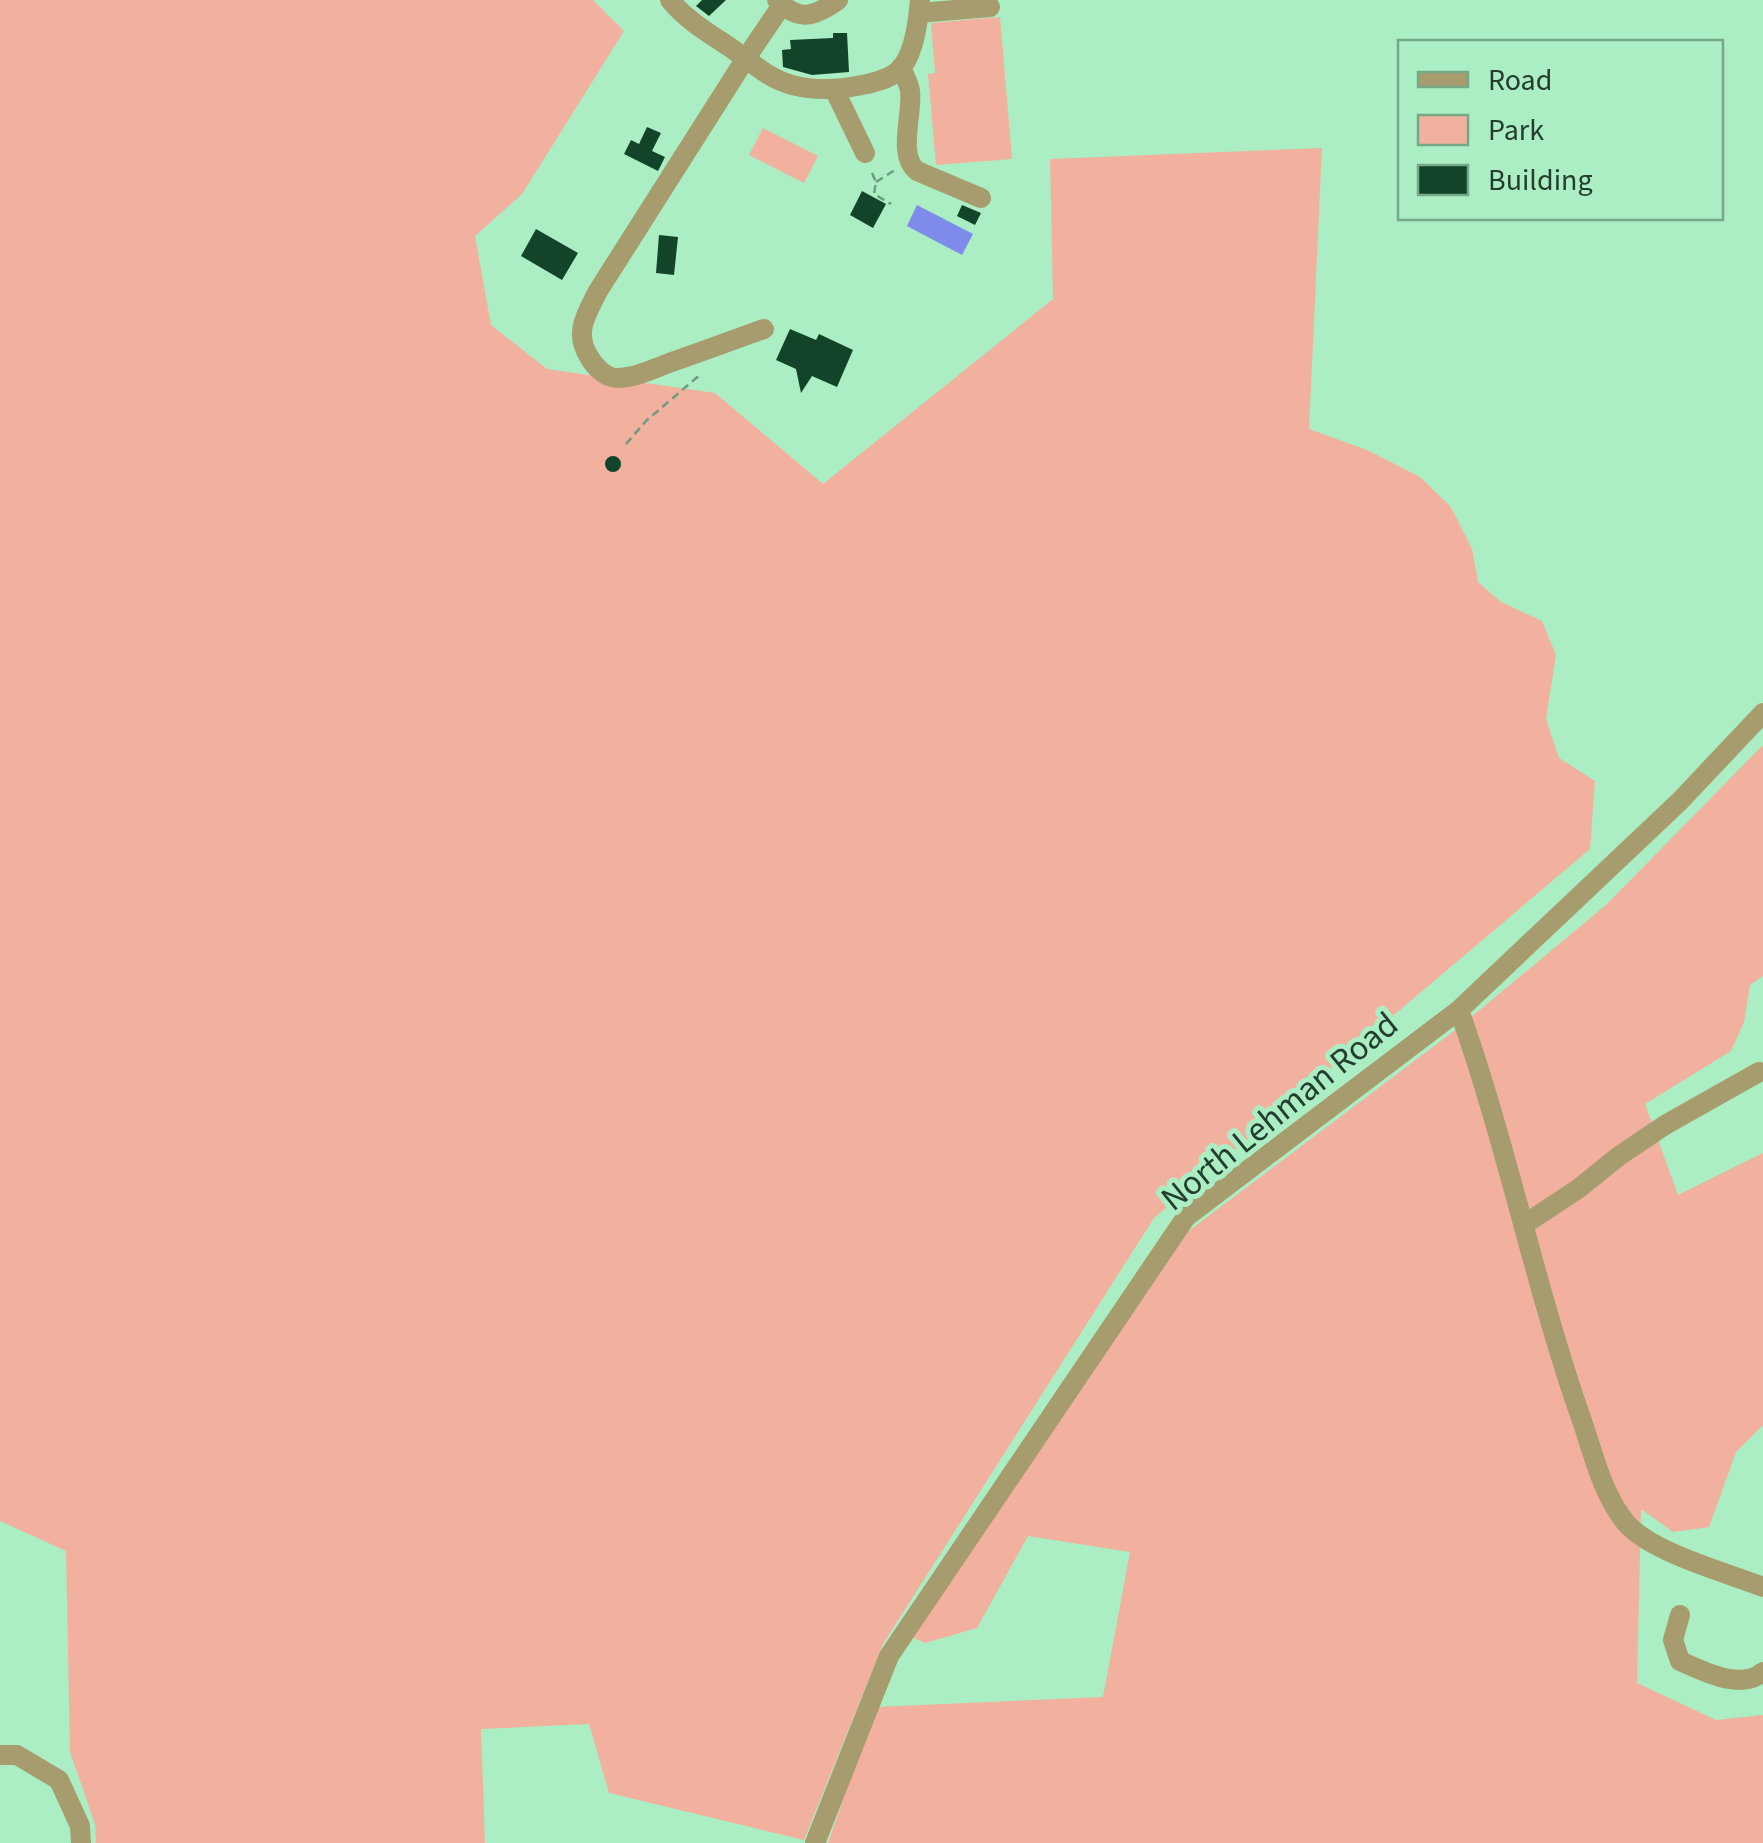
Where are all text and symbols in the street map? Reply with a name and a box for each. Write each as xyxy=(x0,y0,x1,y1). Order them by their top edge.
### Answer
legend xyxy=(1398,40,1723,220)
text: Road xyxy=(1488,59,1552,102)
text: Park xyxy=(1488,109,1544,152)
text: Building xyxy=(1488,159,1593,202)
street label: North Lehman Road xyxy=(1150,1000,1409,1223)

